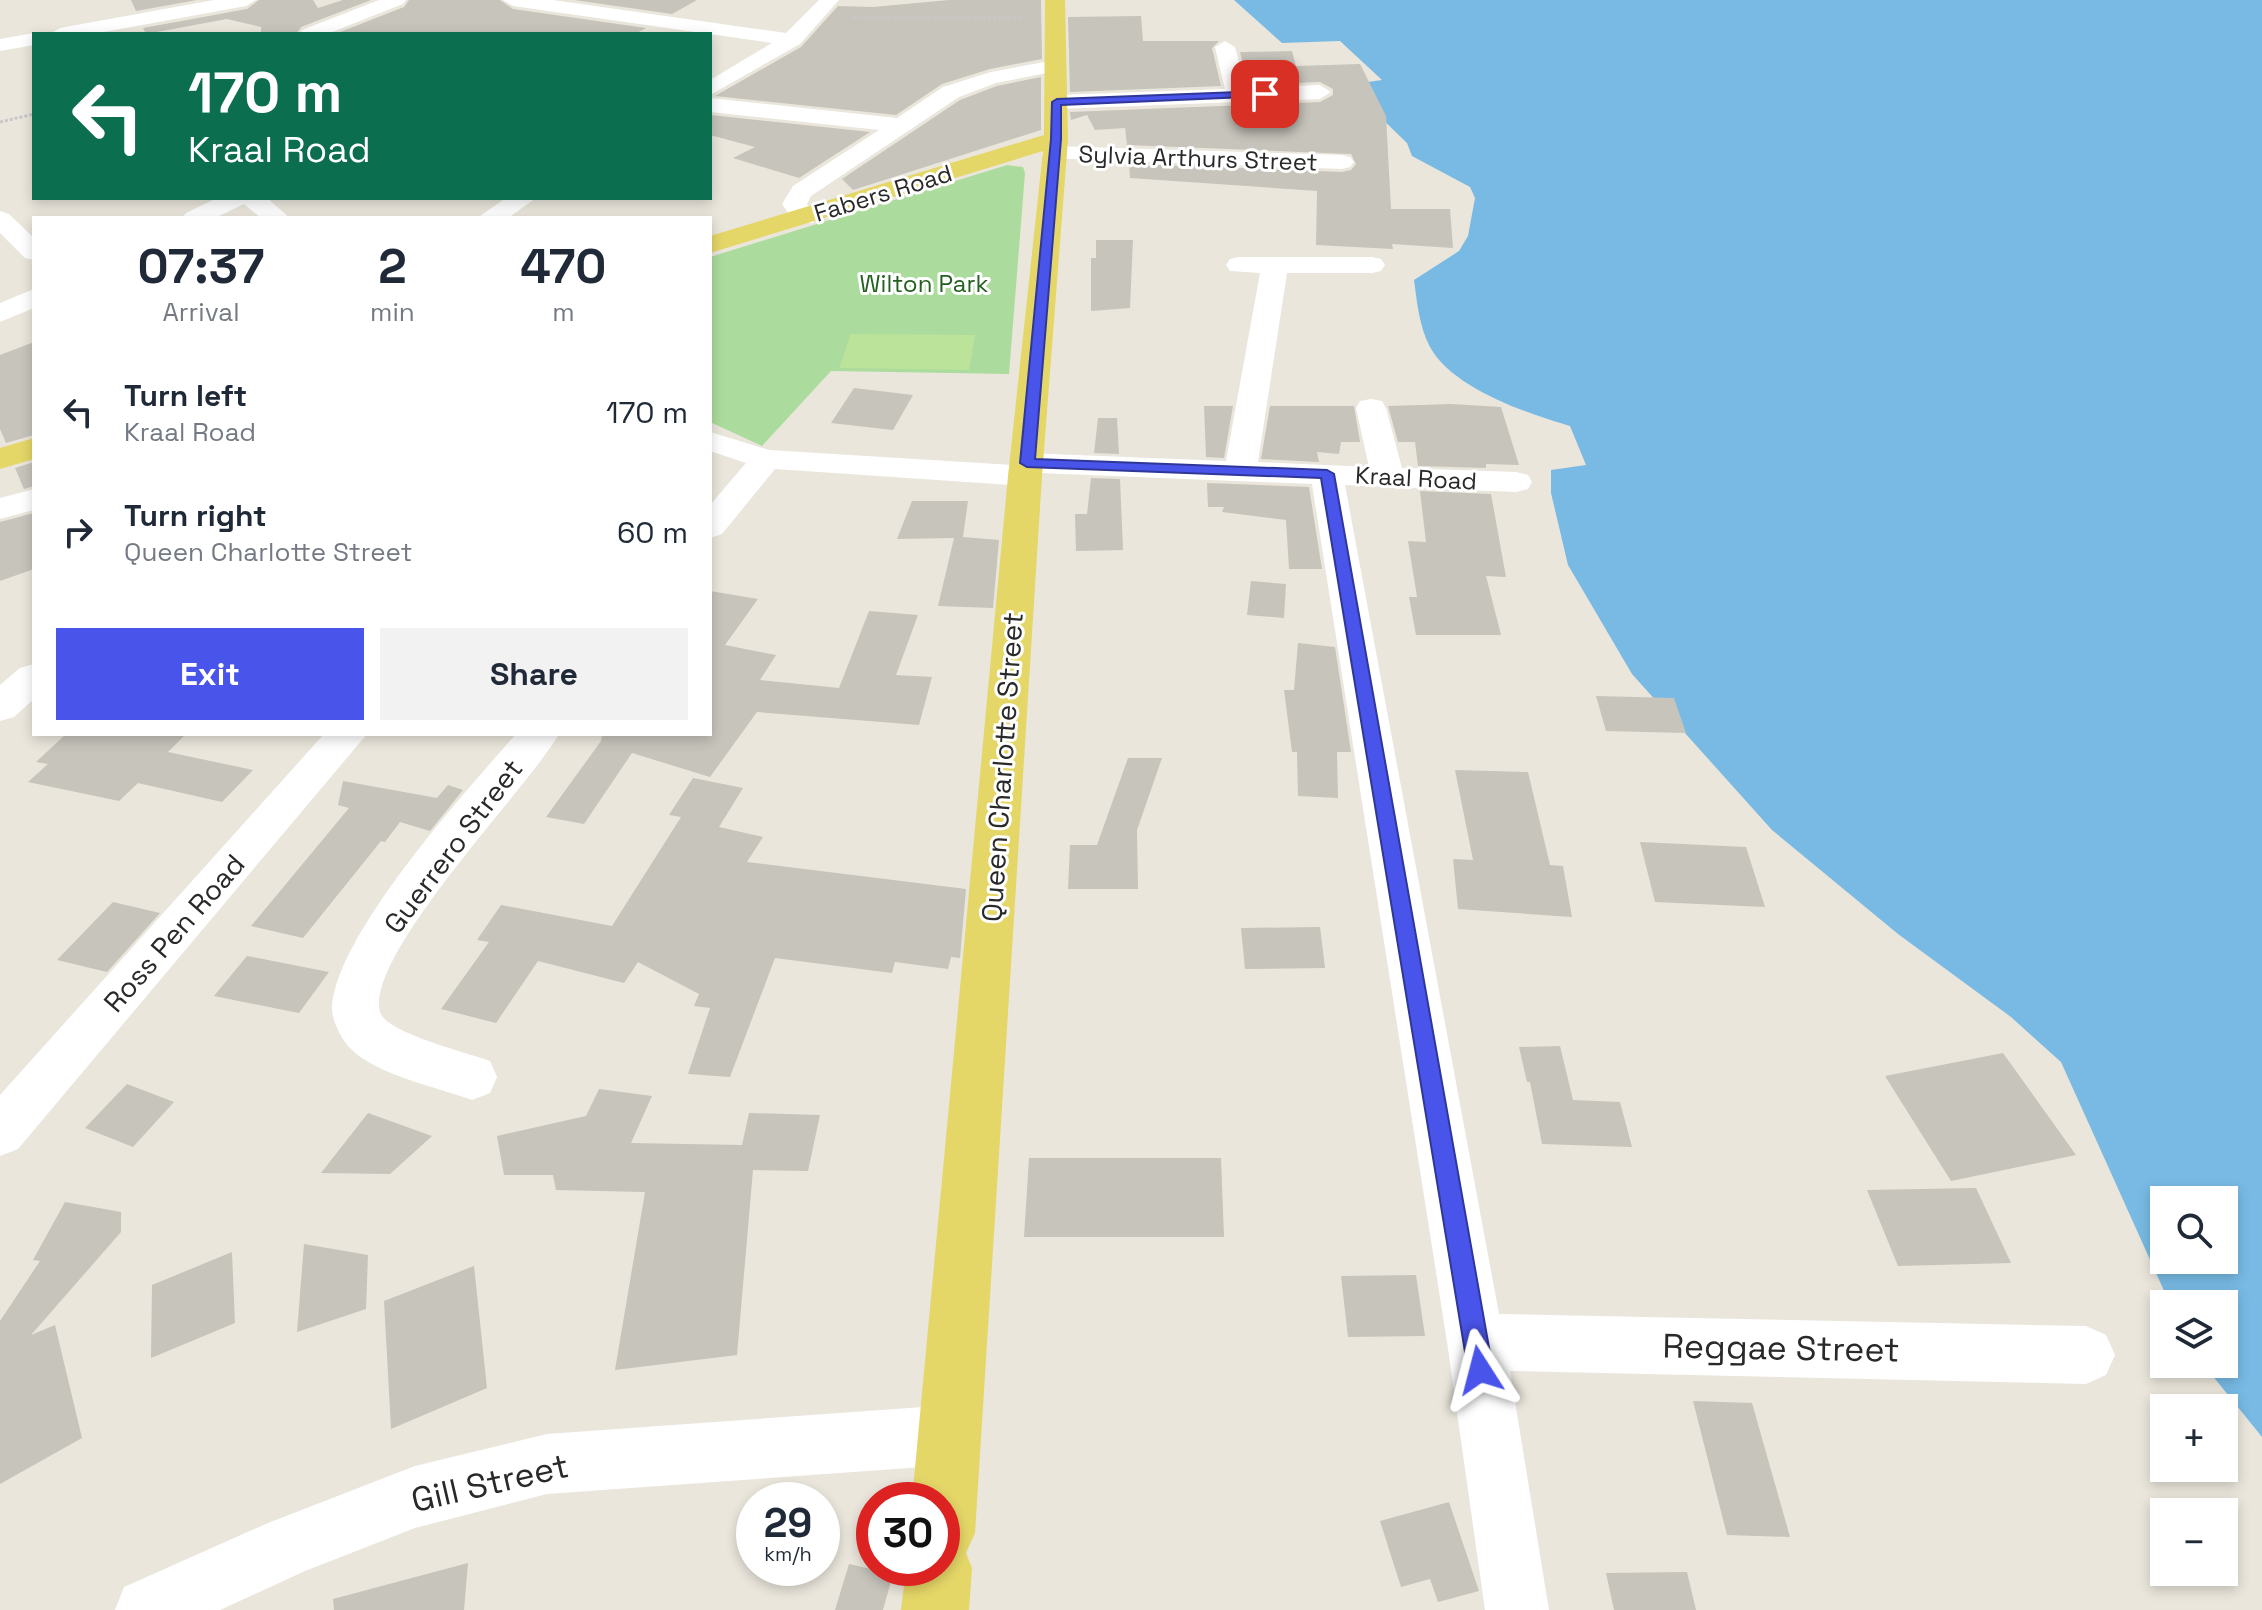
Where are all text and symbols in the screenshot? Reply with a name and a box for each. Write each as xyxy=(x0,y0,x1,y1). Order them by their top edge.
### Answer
text: 170 m xyxy=(188,57,342,128)
pin xyxy=(1231,60,1299,128)
icon: left xyxy=(56,64,160,168)
icon: arrive xyxy=(1243,72,1287,116)
text: Kraal Road xyxy=(188,127,371,173)
street label: Sylvia Arthurs Street xyxy=(1078,138,1318,178)
street label: Fabers Road xyxy=(810,157,956,229)
text: 07:37 xyxy=(138,236,264,297)
text: 2 xyxy=(378,236,407,297)
text: 470 xyxy=(520,236,606,297)
park label: Wilton Park xyxy=(860,268,989,299)
text: Arrival xyxy=(162,295,240,329)
text: min xyxy=(370,295,415,329)
text: m xyxy=(552,295,575,329)
text: Turn left xyxy=(124,376,247,415)
icon: left xyxy=(56,390,100,434)
text: 170 m xyxy=(606,393,688,432)
text: Kraal Road xyxy=(124,415,256,449)
street label: Kraal Road xyxy=(1354,459,1478,497)
text: Turn right xyxy=(124,496,267,535)
icon: right xyxy=(56,510,100,554)
text: 60 m xyxy=(617,513,688,552)
text: Queen Charlotte Street xyxy=(124,535,412,569)
street label: Queen Charlotte Street xyxy=(973,611,1031,923)
button: Exit xyxy=(56,628,364,720)
button: Share xyxy=(380,628,688,720)
street label: Guerrero Street xyxy=(376,752,530,940)
street label: Ross Pen Road xyxy=(96,847,252,1019)
map controls xyxy=(2150,1186,2238,1586)
button: search xyxy=(2150,1186,2238,1274)
button: layers xyxy=(2150,1290,2238,1378)
street label: Reggae Street xyxy=(1662,1324,1900,1372)
position arrow xyxy=(1438,1328,1522,1412)
button: + xyxy=(2150,1394,2238,1482)
street label: Gill Street xyxy=(407,1444,573,1522)
speed limit sign: 30 xyxy=(856,1482,960,1586)
text: 29 xyxy=(764,1498,812,1549)
button: − xyxy=(2150,1498,2238,1586)
text: km/h xyxy=(764,1541,812,1567)

